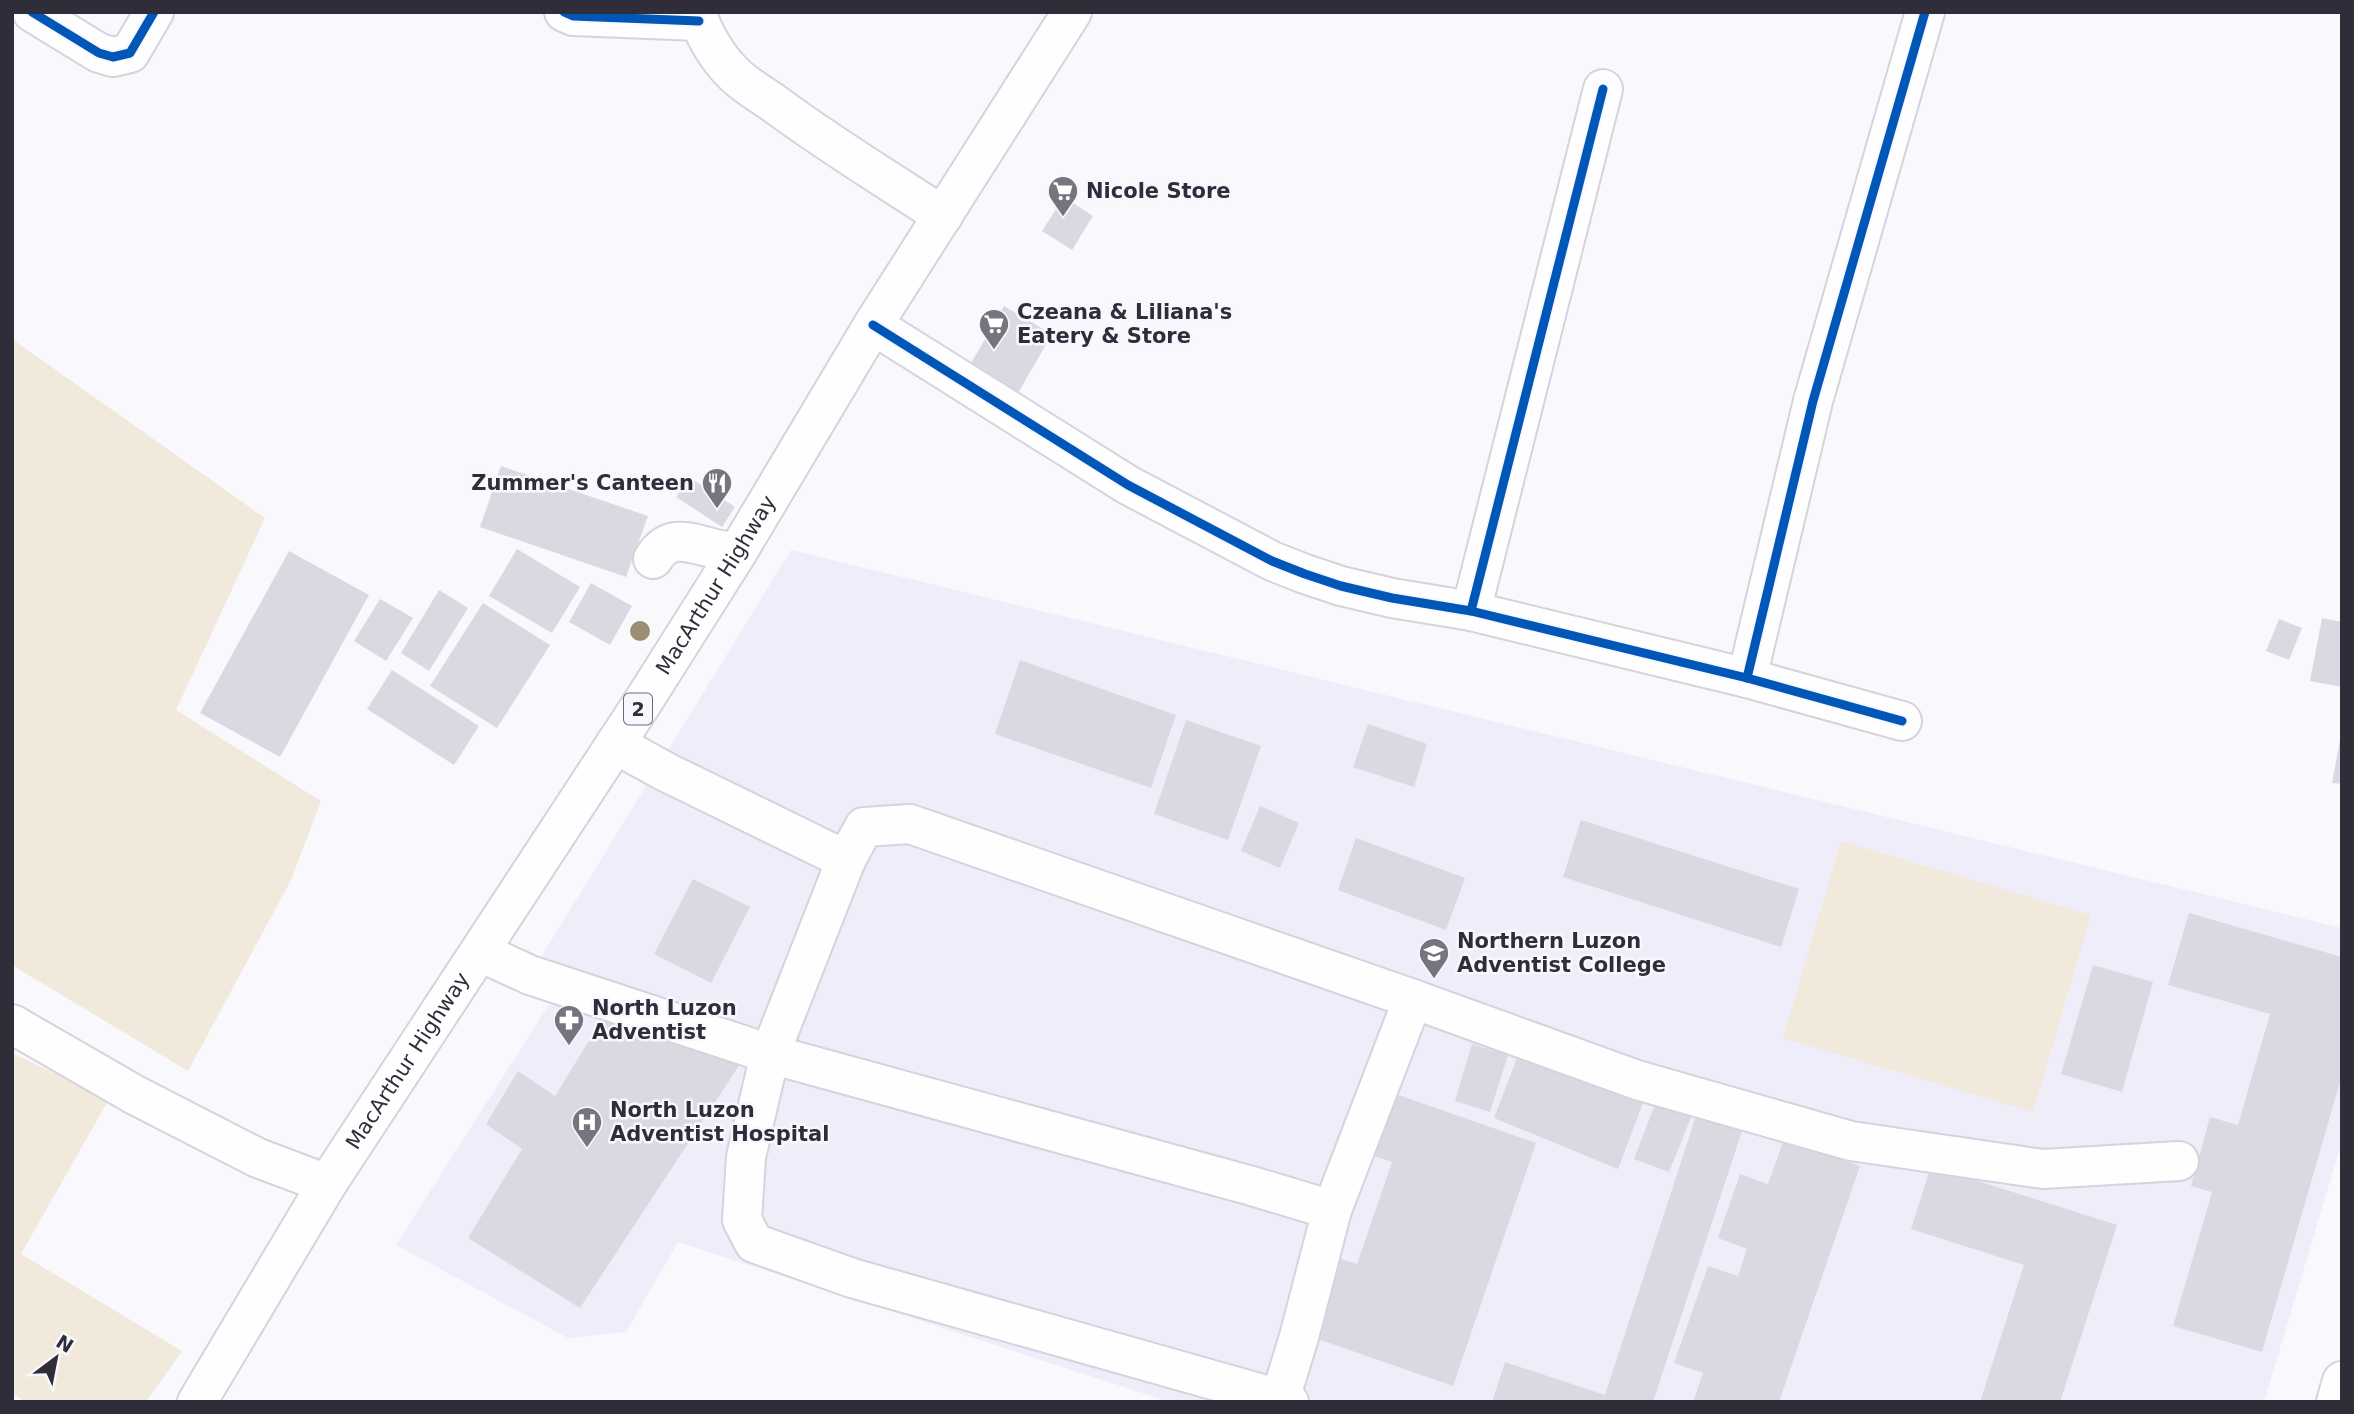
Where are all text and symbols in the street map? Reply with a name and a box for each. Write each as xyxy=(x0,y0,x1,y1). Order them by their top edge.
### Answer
supermarket icon: Nicole Store xyxy=(1046,174,1080,218)
place label: Nicole Store xyxy=(1086,179,1231,203)
place label: Czeana & Liliana's Eatery & Store xyxy=(1017,300,1232,348)
supermarket icon: Czeana & Liliana's Eatery & Store xyxy=(977,307,1011,351)
restaurant icon: Zummer's Canteen xyxy=(700,466,734,510)
place label: Zummer's Canteen xyxy=(471,471,694,495)
street label: MacArthur Highway xyxy=(651,491,781,679)
road number: 2 xyxy=(624,694,652,724)
place label: Northern Luzon Adventist College xyxy=(1457,929,1666,977)
school or university icon: Northern Luzon Adventist College xyxy=(1417,936,1451,980)
street label: MacArthur Highway xyxy=(341,968,474,1154)
place label: North Luzon Adventist xyxy=(592,996,737,1044)
pharmacy icon: North Luzon Adventist xyxy=(552,1003,586,1047)
place label: North Luzon Adventist Hospital xyxy=(610,1098,829,1146)
hospital icon: North Luzon Adventist Hospital xyxy=(570,1105,604,1149)
north arrow xyxy=(21,1323,91,1393)
text: N xyxy=(52,1330,78,1357)

